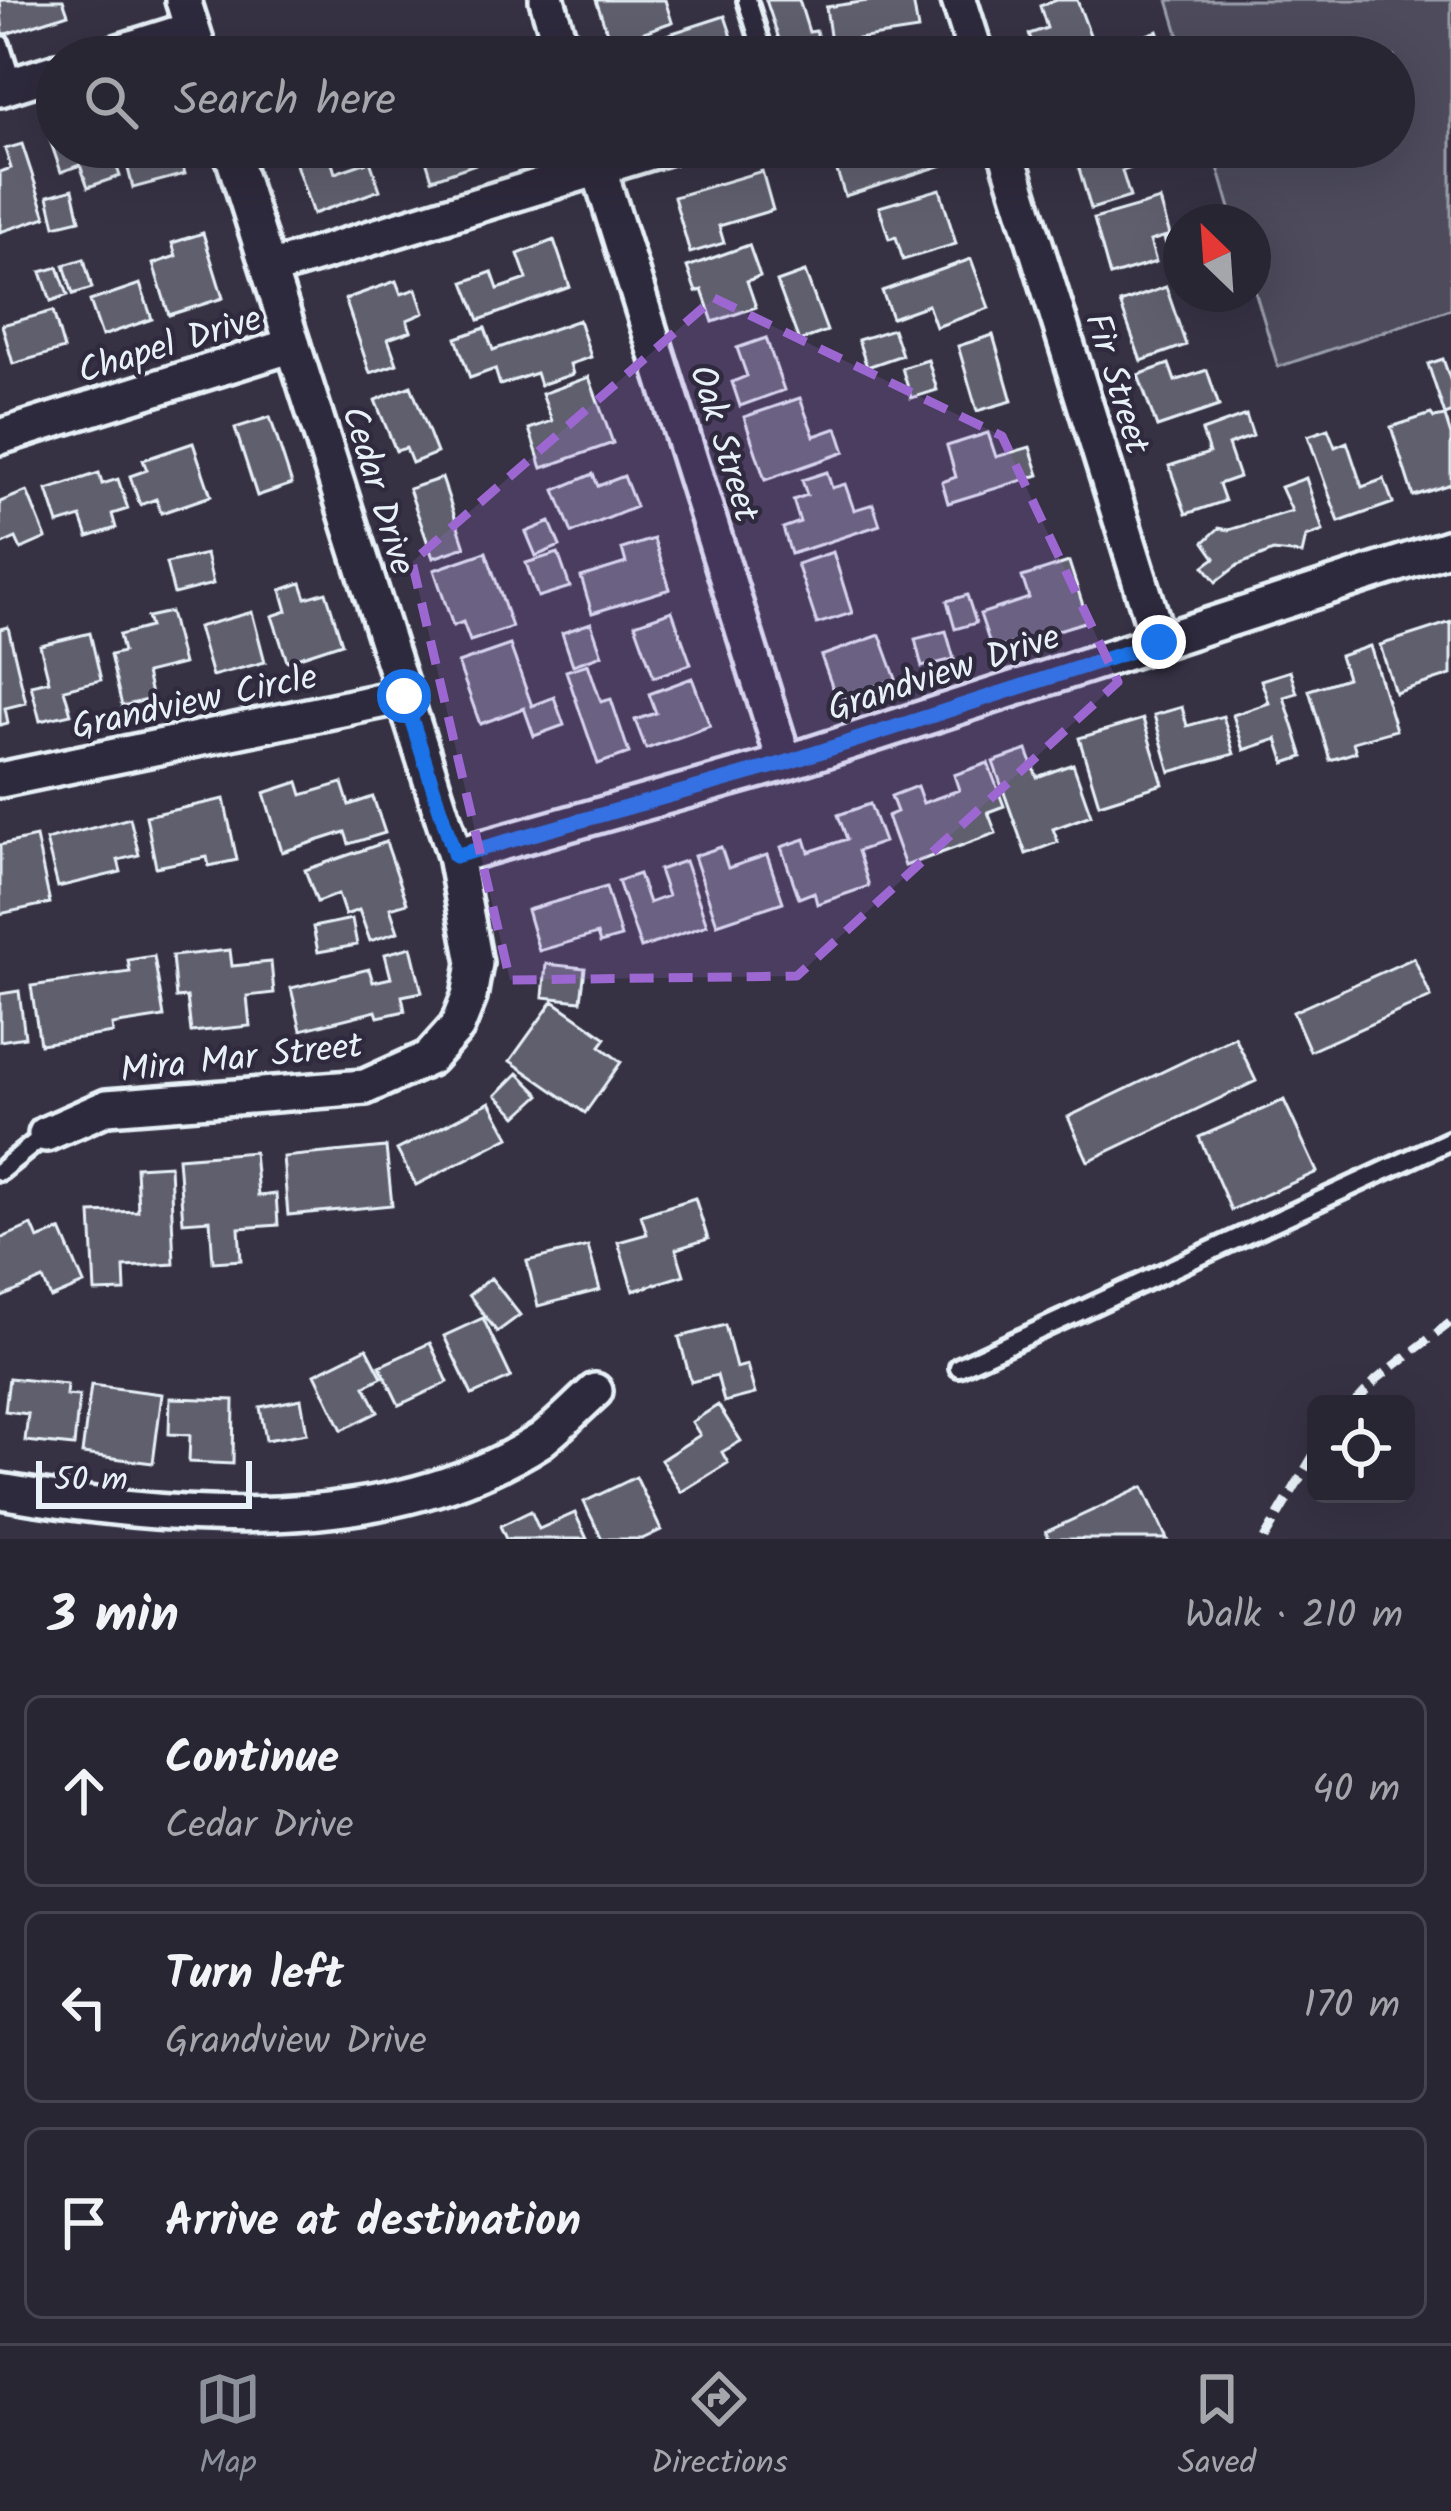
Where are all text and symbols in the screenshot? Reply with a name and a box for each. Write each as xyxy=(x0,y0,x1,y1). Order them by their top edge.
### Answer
search box xyxy=(36,36,1415,168)
text: Search here xyxy=(174,66,396,138)
icon: search xyxy=(78,69,144,135)
north arrow xyxy=(1163,204,1271,312)
street label: Chapel Drive xyxy=(71,291,269,401)
street label: Fir Street xyxy=(1067,306,1164,463)
street label: Oak Street xyxy=(672,358,774,531)
street label: Cedar Drive xyxy=(324,399,429,583)
street label: Grandview Drive xyxy=(820,610,1068,739)
route end xyxy=(1132,615,1186,669)
street label: Grandview Circle xyxy=(67,650,323,757)
route start xyxy=(377,669,431,723)
street label: Mira Mar Street xyxy=(117,1018,366,1101)
map controls xyxy=(1307,1395,1415,1503)
button: locate xyxy=(1307,1395,1415,1503)
scale bar xyxy=(36,1455,252,1508)
text: 50 m xyxy=(54,1455,128,1508)
text: 3 min xyxy=(48,1577,179,1658)
text: Walk · 210 m xyxy=(1185,1586,1403,1648)
text: Continue xyxy=(165,1724,339,1796)
icon: ahead xyxy=(51,1758,117,1824)
text: 40 m xyxy=(1312,1760,1400,1822)
text: Cedar Drive xyxy=(165,1796,354,1858)
text: Turn left xyxy=(165,1940,344,2012)
icon: left xyxy=(51,1974,117,2040)
text: 170 m xyxy=(1304,1976,1400,2038)
text: Grandview Drive xyxy=(165,2012,427,2074)
text: Arrive at destination xyxy=(165,2187,581,2259)
icon: arrive xyxy=(51,2190,117,2256)
tab: Map xyxy=(195,2366,261,2491)
tab: Directions xyxy=(651,2366,788,2491)
tab: Saved xyxy=(1178,2366,1256,2491)

